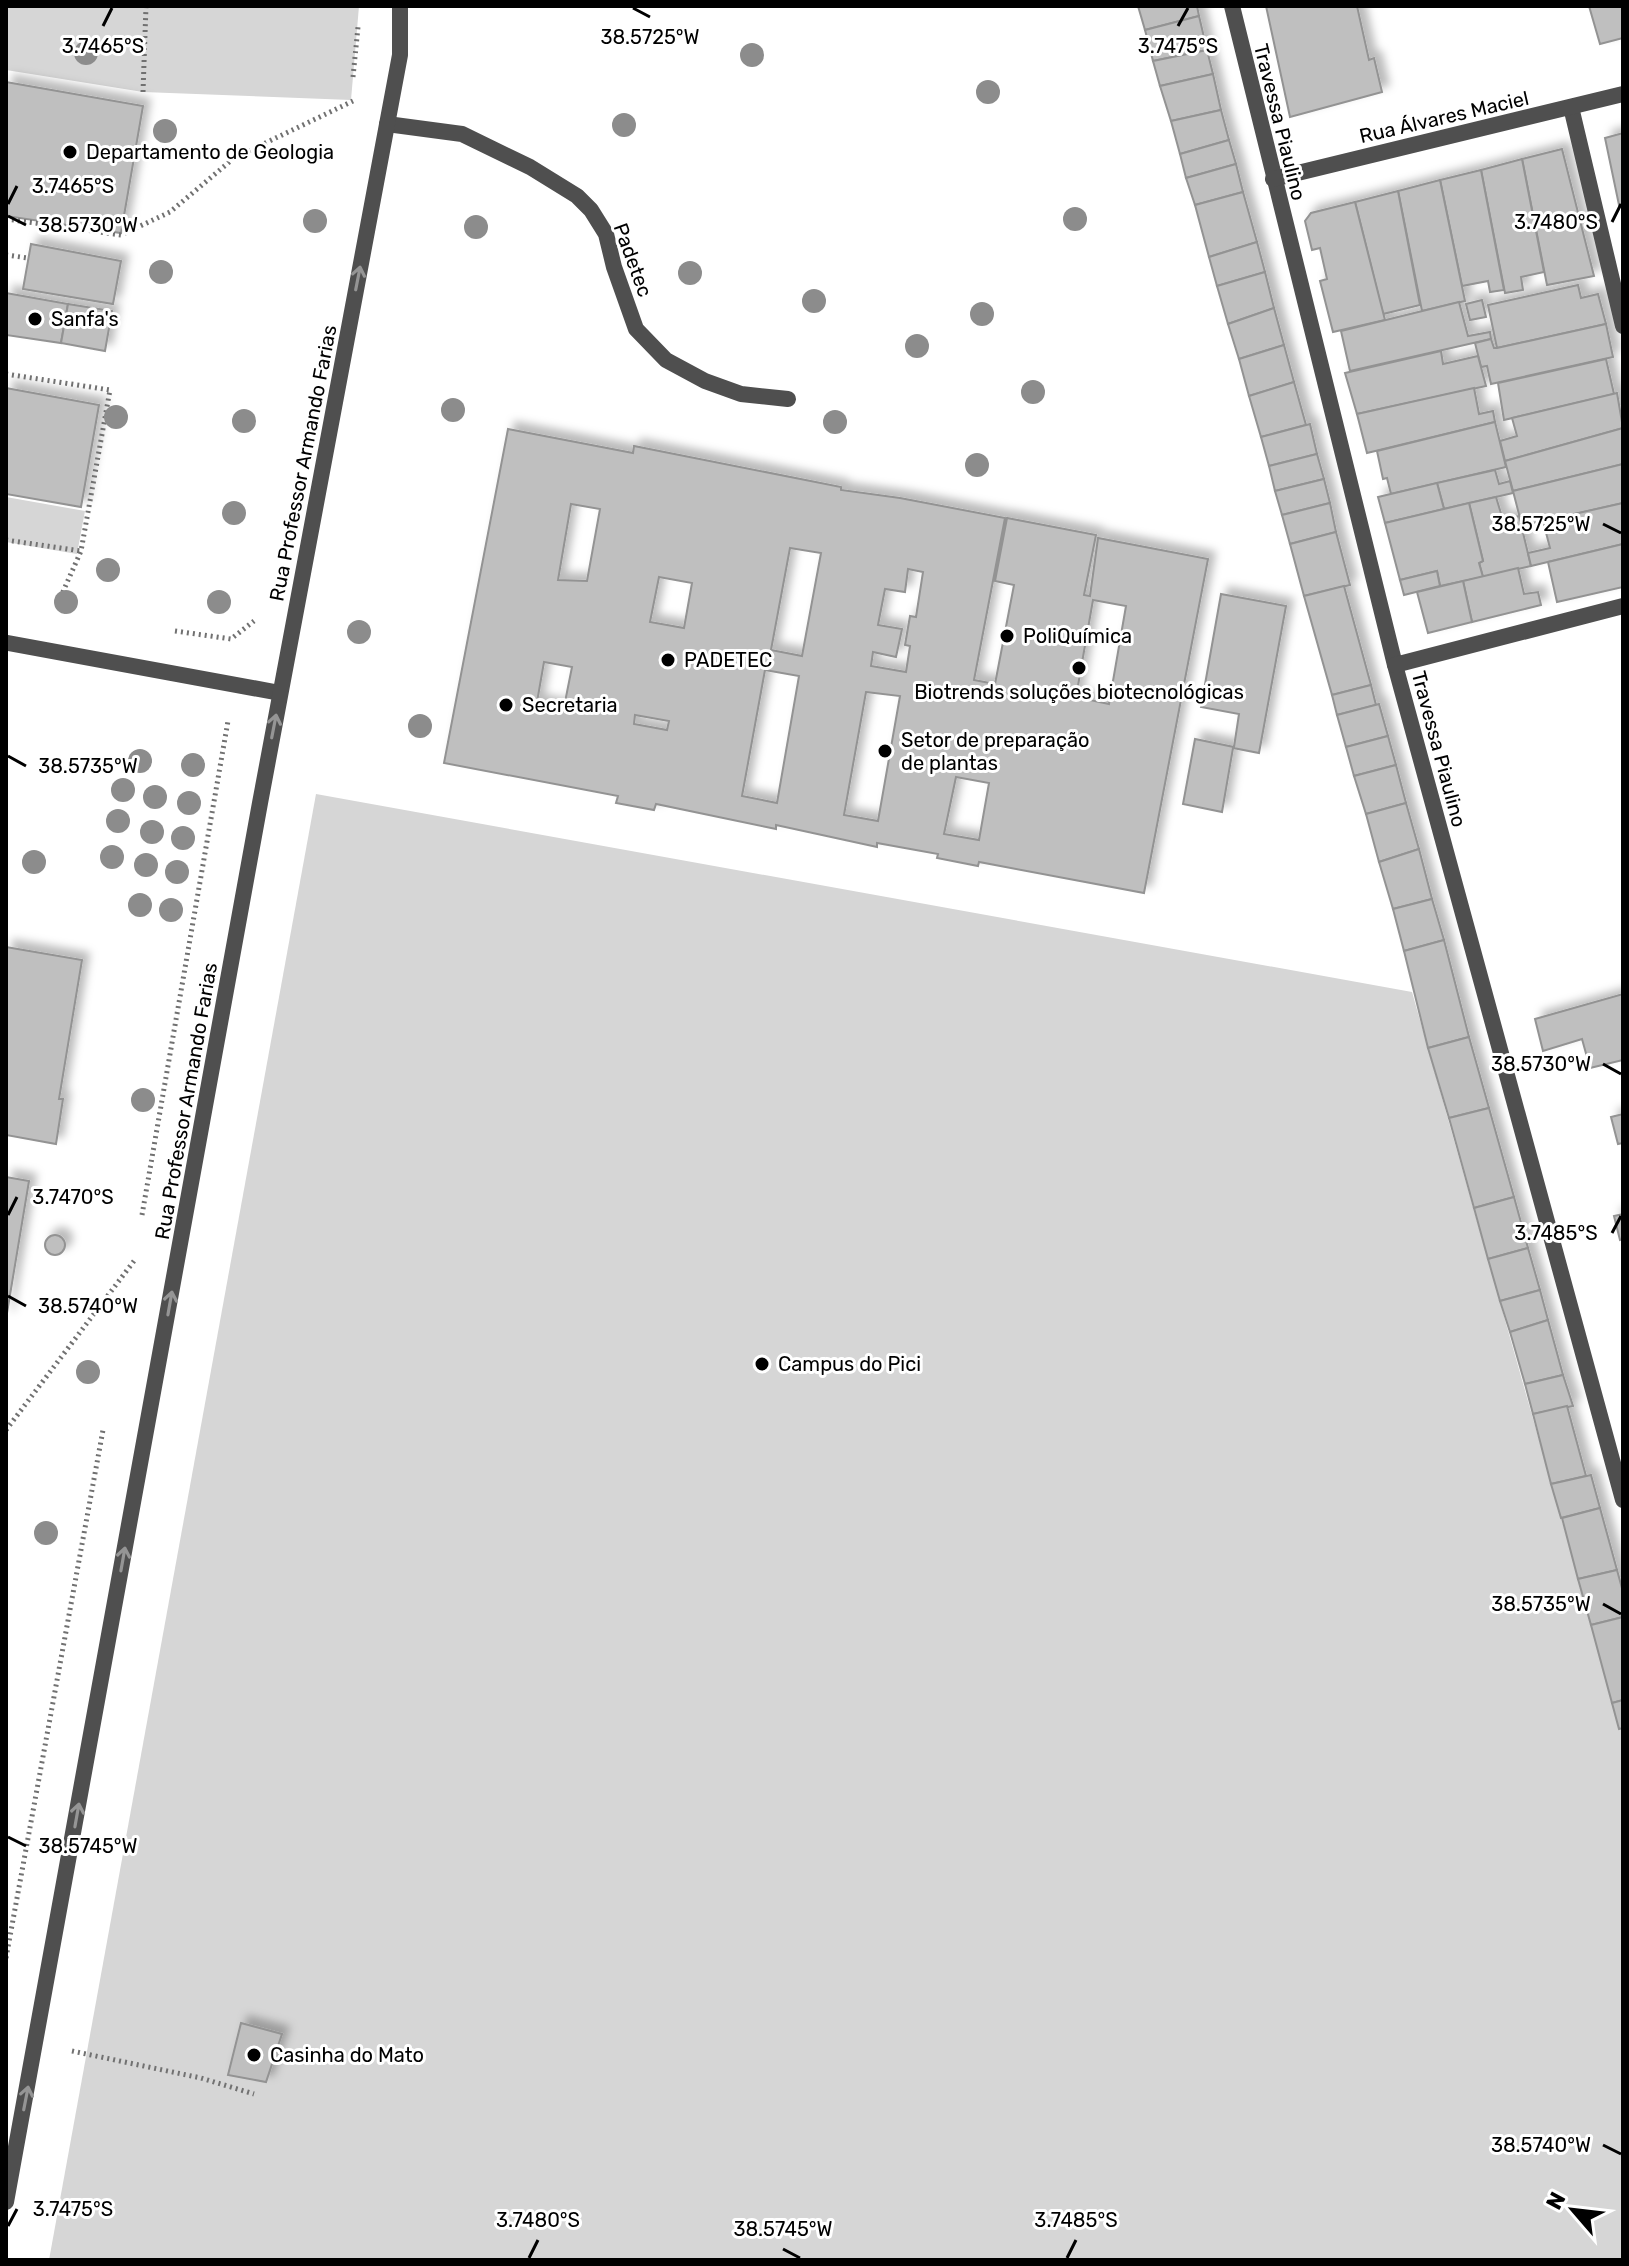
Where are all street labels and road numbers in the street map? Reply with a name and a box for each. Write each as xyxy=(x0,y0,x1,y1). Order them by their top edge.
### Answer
street label: Travessa Piaulino xyxy=(1249,41,1311,203)
street label: Rua Álvares Maciel xyxy=(1357,86,1531,148)
street label: Padetec xyxy=(609,220,657,300)
street label: Rua Professor Armando Farias xyxy=(264,323,342,603)
street label: Travessa Piaulino xyxy=(1407,668,1471,830)
street label: Rua Professor Armando Farias xyxy=(150,961,222,1241)

